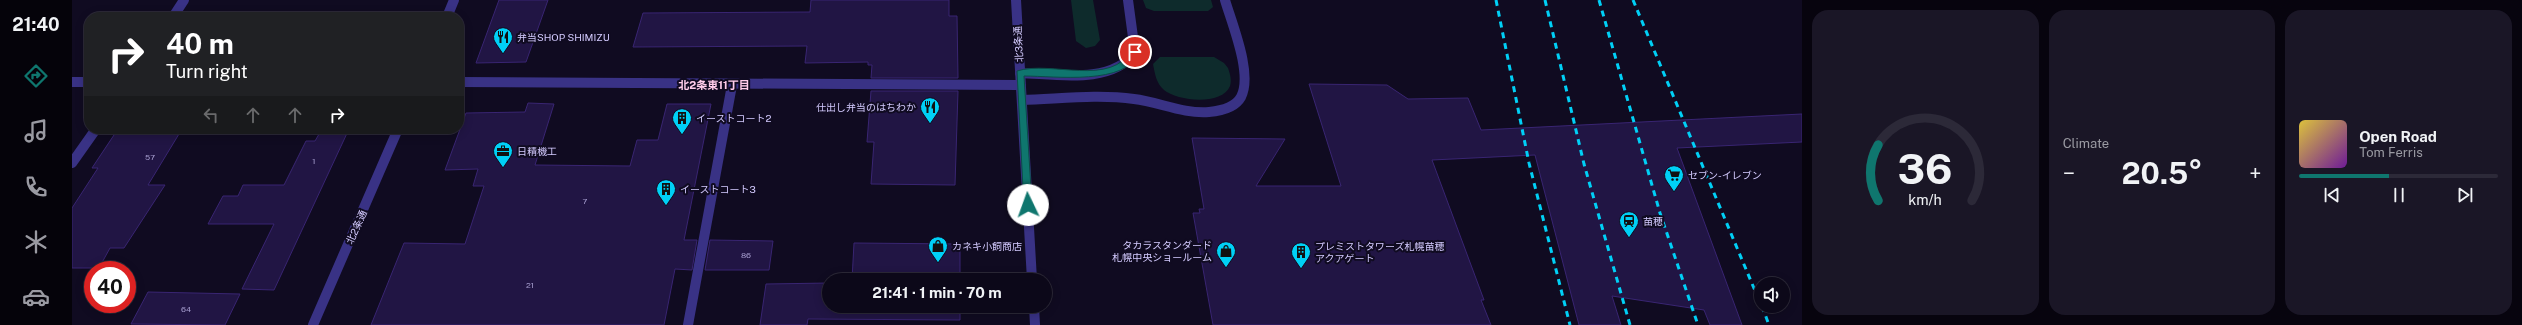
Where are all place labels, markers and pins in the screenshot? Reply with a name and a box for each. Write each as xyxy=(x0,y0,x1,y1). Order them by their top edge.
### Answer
restaurant icon: 弁当SHOP SHIMIZU xyxy=(492,26,514,54)
place label: 弁当SHOP SHIMIZU xyxy=(517,31,610,43)
pin xyxy=(1118,35,1152,69)
restaurant icon: 仕出し弁当のはちわか xyxy=(919,96,941,124)
place label: 仕出し弁当のはちわか xyxy=(816,101,916,113)
building icon: イーストコート2 xyxy=(671,107,693,135)
place label: イーストコート2 xyxy=(696,112,771,124)
office icon: 日精機工 xyxy=(492,140,514,168)
place label: 日精機工 xyxy=(517,145,557,157)
supermarket icon: セブン-イレブン xyxy=(1663,164,1685,192)
place label: セブン-イレブン xyxy=(1688,169,1762,181)
building icon: イーストコート3 xyxy=(655,178,677,206)
place label: イーストコート3 xyxy=(680,183,756,195)
station icon: 苗穂 xyxy=(1618,210,1640,238)
place label: 苗穂 xyxy=(1643,215,1663,227)
shop icon: カネキ小飼商店 xyxy=(927,235,949,263)
place label: タカラスタンダード 札幌中央ショールーム xyxy=(1112,239,1212,263)
place label: カネキ小飼商店 xyxy=(952,240,1022,252)
shop icon: タカラスタンダード 札幌中央ショールーム xyxy=(1215,240,1237,268)
place label: プレミストタワーズ札幌苗穂 アクアゲート xyxy=(1315,240,1445,264)
building icon: プレミストタワーズ札幌苗穂 アクアゲート xyxy=(1290,241,1312,269)

